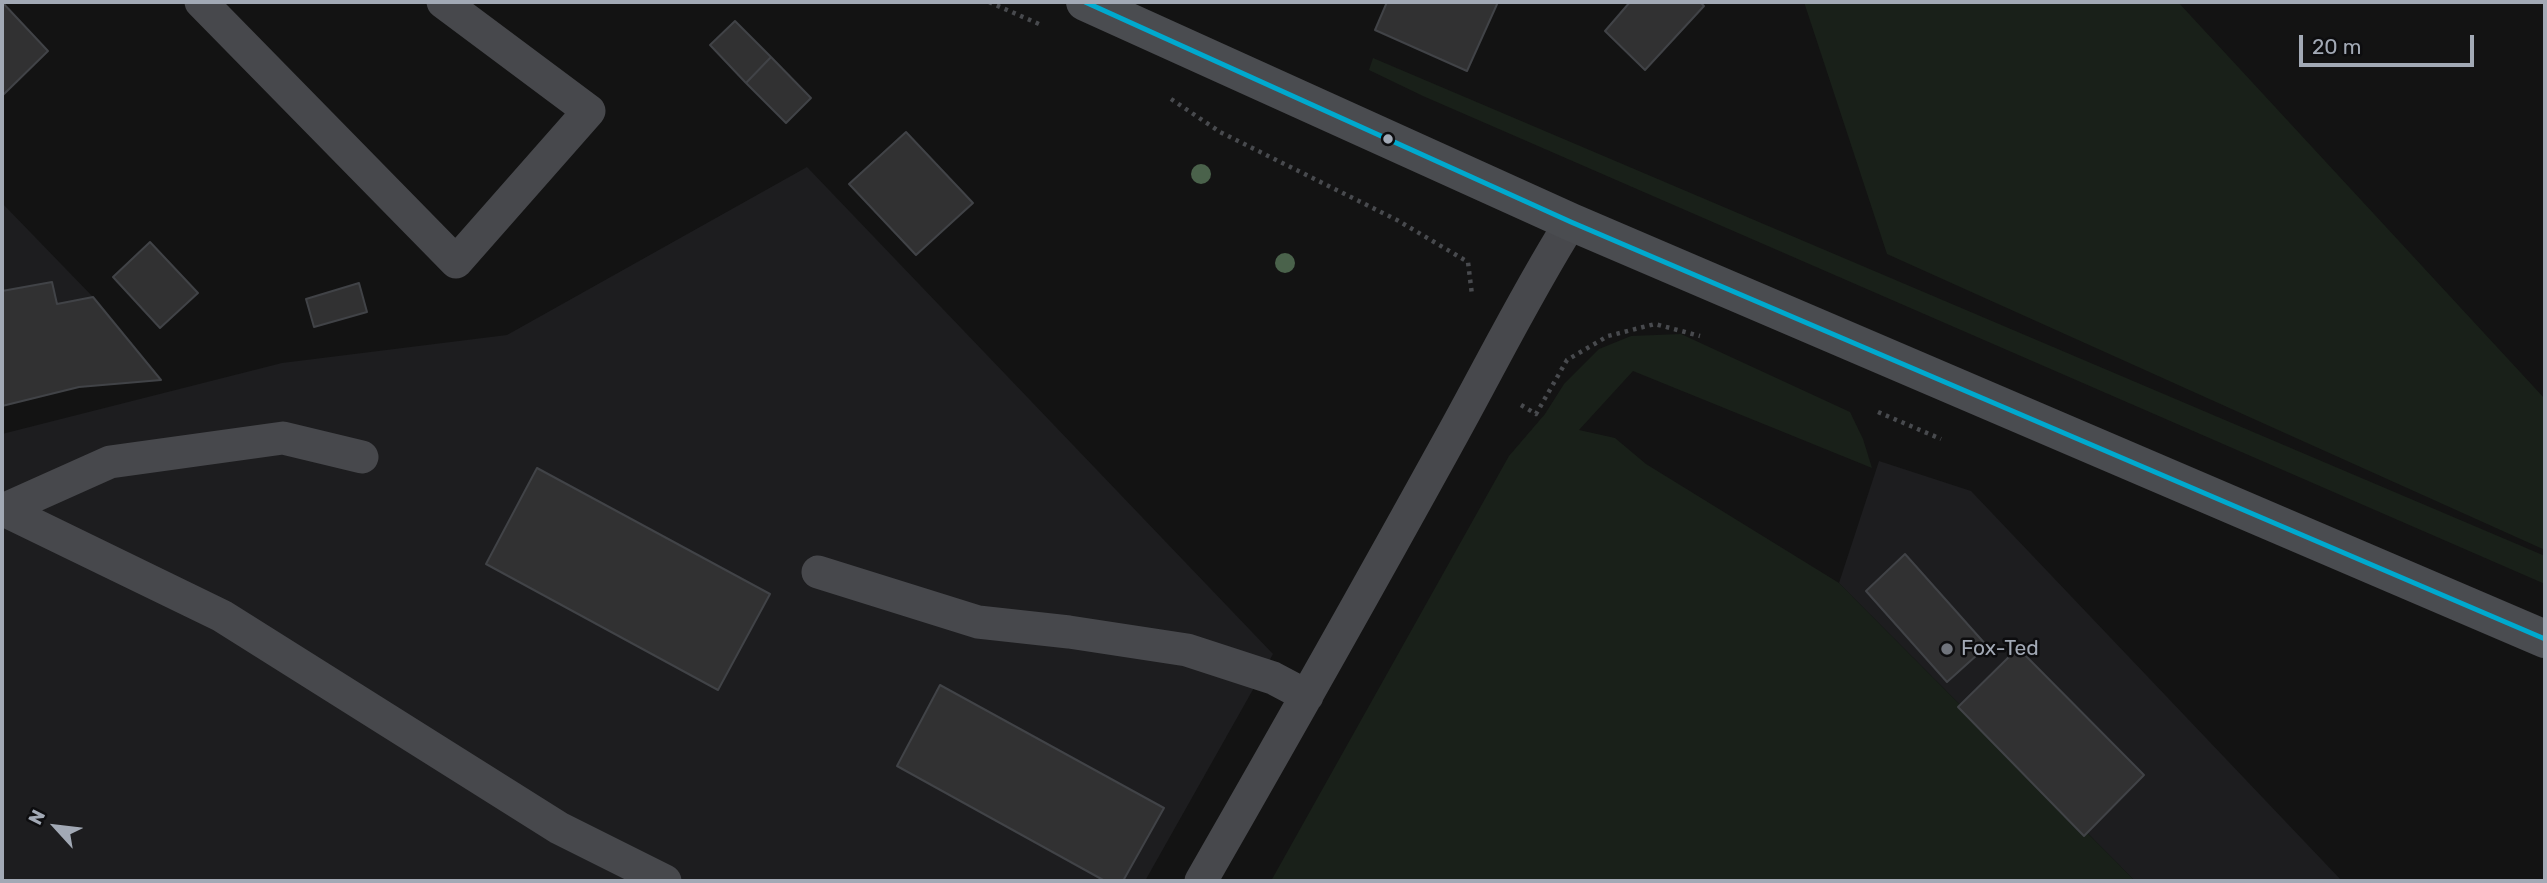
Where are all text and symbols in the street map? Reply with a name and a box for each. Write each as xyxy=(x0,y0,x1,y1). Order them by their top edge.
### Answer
scale bar xyxy=(2302,21,2477,65)
text: 20 m xyxy=(2312,34,2361,59)
unlabelled marker xyxy=(1381,132,1395,146)
place label: Fox-Ted xyxy=(1961,636,2039,662)
marker: Fox-Ted xyxy=(1939,641,1955,657)
north arrow xyxy=(21,792,91,862)
text: N xyxy=(23,806,50,829)

